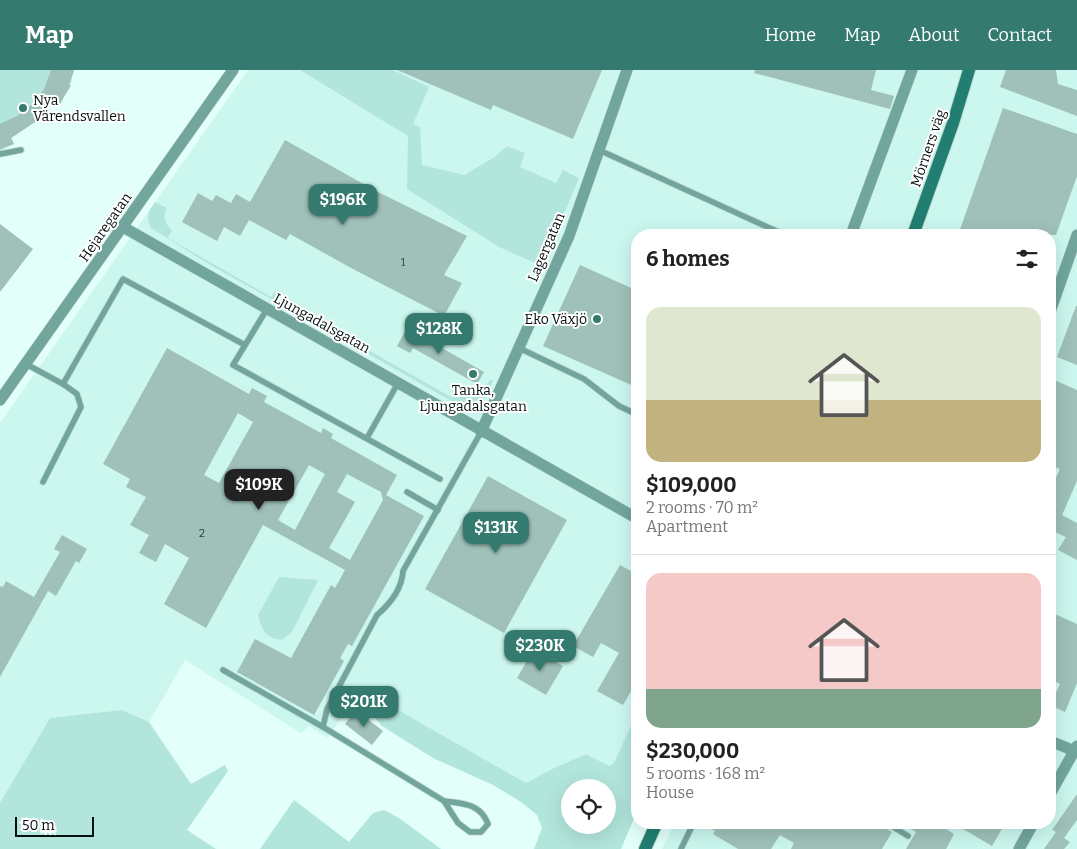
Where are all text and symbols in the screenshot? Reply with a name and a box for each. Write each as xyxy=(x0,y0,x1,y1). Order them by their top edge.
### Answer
text: Map xyxy=(25,21,74,49)
text: Home xyxy=(765,24,816,46)
text: Map xyxy=(844,24,880,46)
text: About xyxy=(908,24,959,46)
text: Contact xyxy=(987,24,1052,46)
place label: Nya Värendsvallen xyxy=(33,92,126,125)
marker: Nya Värendsvallen xyxy=(17,102,29,114)
street label: Mörners väg xyxy=(907,107,950,189)
pin: $196K xyxy=(308,184,378,226)
street label: Hejaregatan xyxy=(75,190,135,265)
text: $196K xyxy=(320,190,366,209)
street label: Lagergatan xyxy=(524,210,569,284)
icon: filters xyxy=(1013,245,1041,273)
text: 6 homes xyxy=(646,246,730,272)
house number: 1 xyxy=(401,256,406,269)
street label: Ljungadalsgatan xyxy=(271,290,373,357)
place label: Eko Växjö xyxy=(525,311,587,328)
pin: $128K xyxy=(404,312,474,355)
marker: Eko Växjö xyxy=(591,313,603,325)
text: $128K xyxy=(416,319,462,338)
icon: home xyxy=(799,340,889,430)
marker: Tanka, Ljungadalsgatan xyxy=(467,368,479,380)
place label: Tanka, Ljungadalsgatan xyxy=(419,382,527,415)
pin: $109K xyxy=(224,468,294,511)
text: $109,000 xyxy=(646,472,737,498)
text: $109K xyxy=(235,475,283,494)
text: 2 rooms · 70 m² xyxy=(646,498,758,517)
pin: $131K xyxy=(461,512,531,554)
text: Apartment xyxy=(646,517,728,536)
text: $131K xyxy=(474,518,518,537)
house number: 2 xyxy=(199,527,205,540)
icon: home xyxy=(799,605,889,695)
pin: $230K xyxy=(505,630,575,672)
text: $230K xyxy=(515,636,565,655)
pin: $201K xyxy=(329,686,399,728)
text: $201K xyxy=(340,692,388,711)
text: $230,000 xyxy=(646,738,739,764)
text: 5 rooms · 168 m² xyxy=(646,764,765,783)
map controls xyxy=(561,779,616,834)
button: locate xyxy=(561,779,616,834)
text: House xyxy=(646,783,694,802)
scale bar xyxy=(15,814,94,837)
text: 50 m xyxy=(22,817,55,834)

